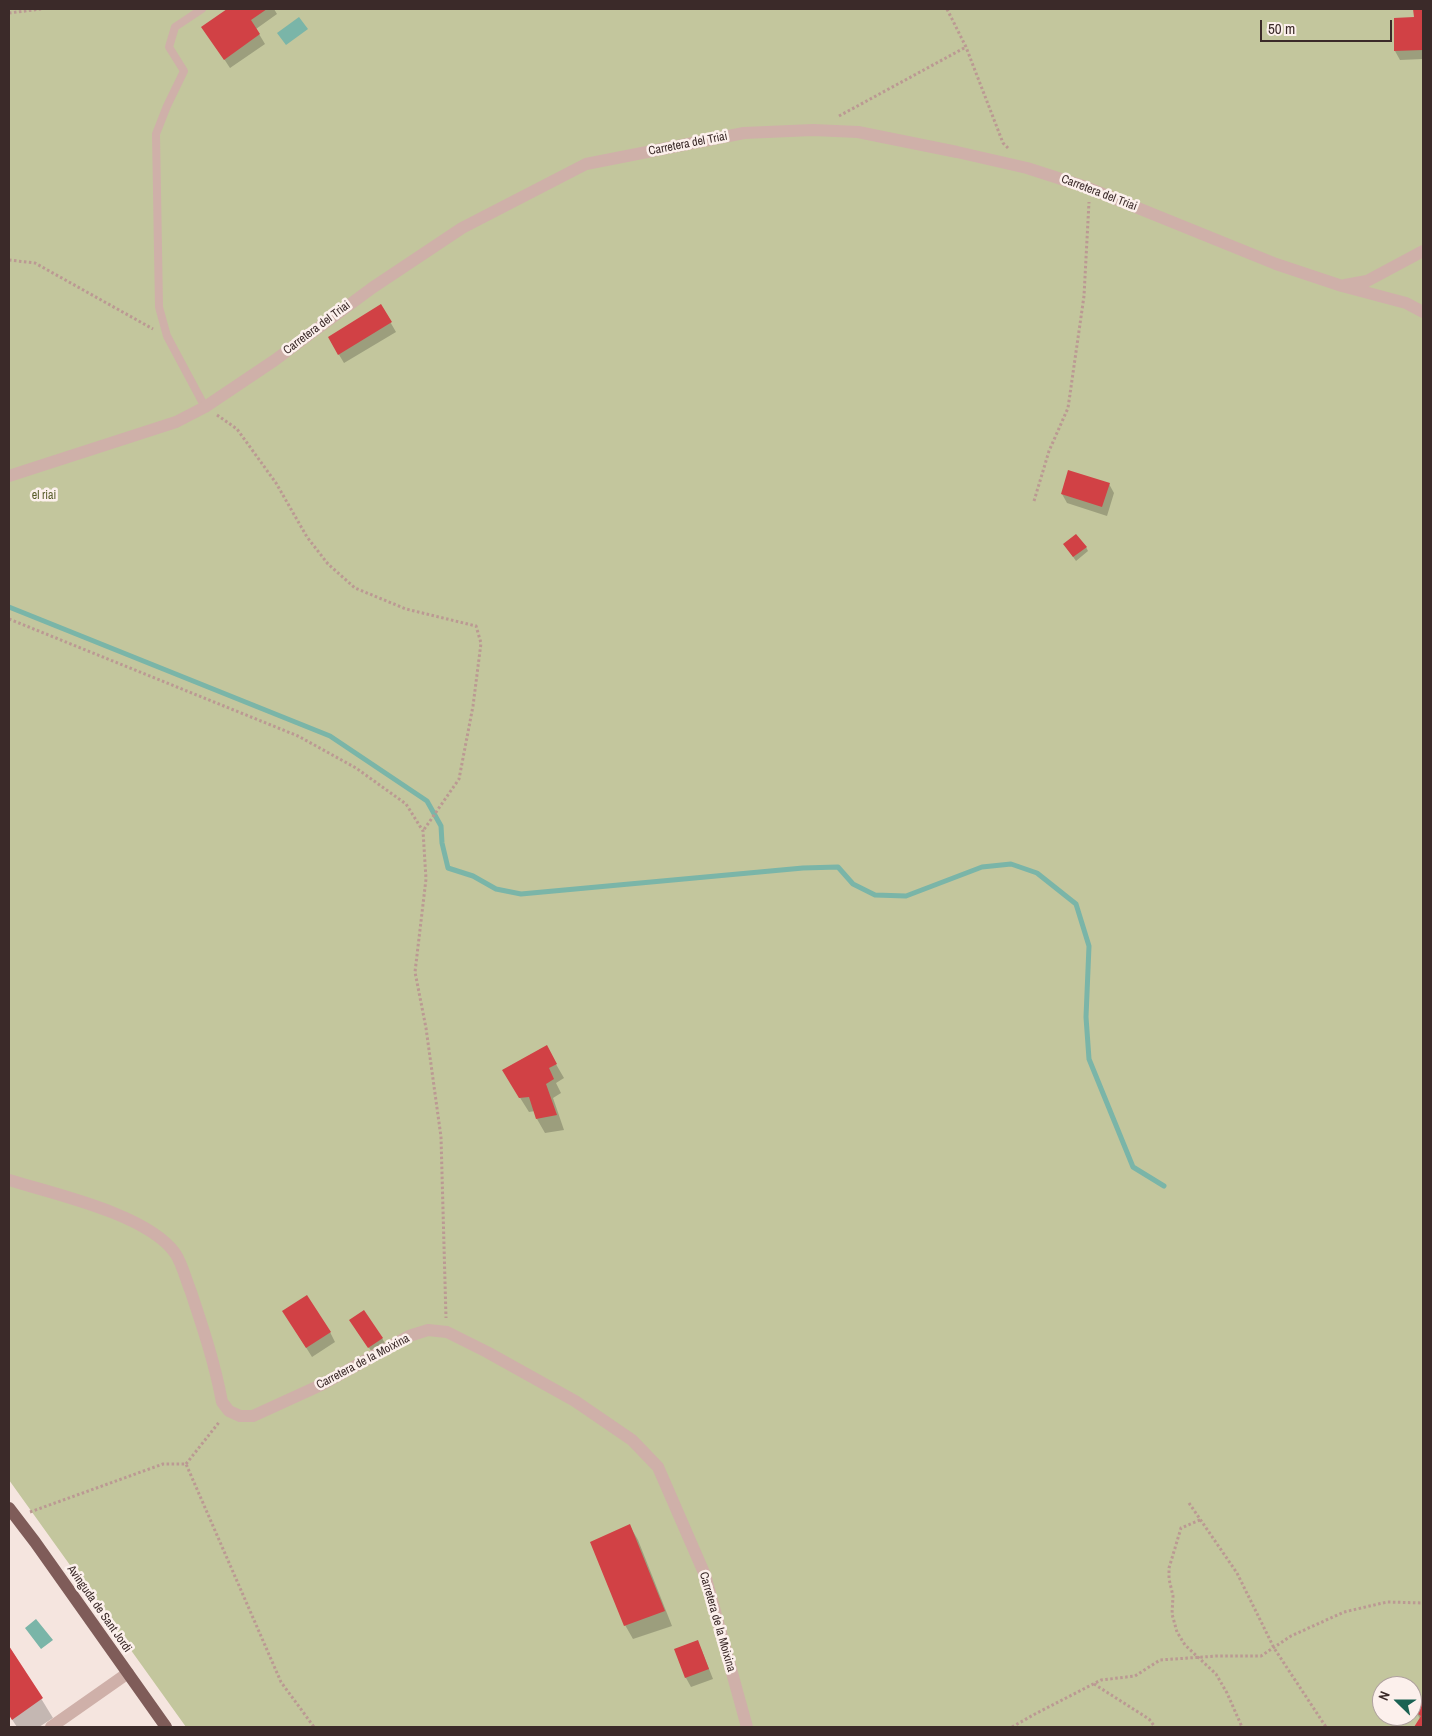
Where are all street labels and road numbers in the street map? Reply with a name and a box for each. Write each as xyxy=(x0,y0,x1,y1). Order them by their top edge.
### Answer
street label: Carretera del Triai xyxy=(647,129,729,159)
street label: Carretera del Triai xyxy=(1059,172,1139,214)
street label: Carretera del Triai xyxy=(281,298,353,358)
street label: Carretera de la Moixina xyxy=(314,1331,412,1393)
street label: Avinguda de Sant Jordi xyxy=(64,1563,134,1655)
street label: Carretera de la Moixina xyxy=(696,1570,738,1674)

